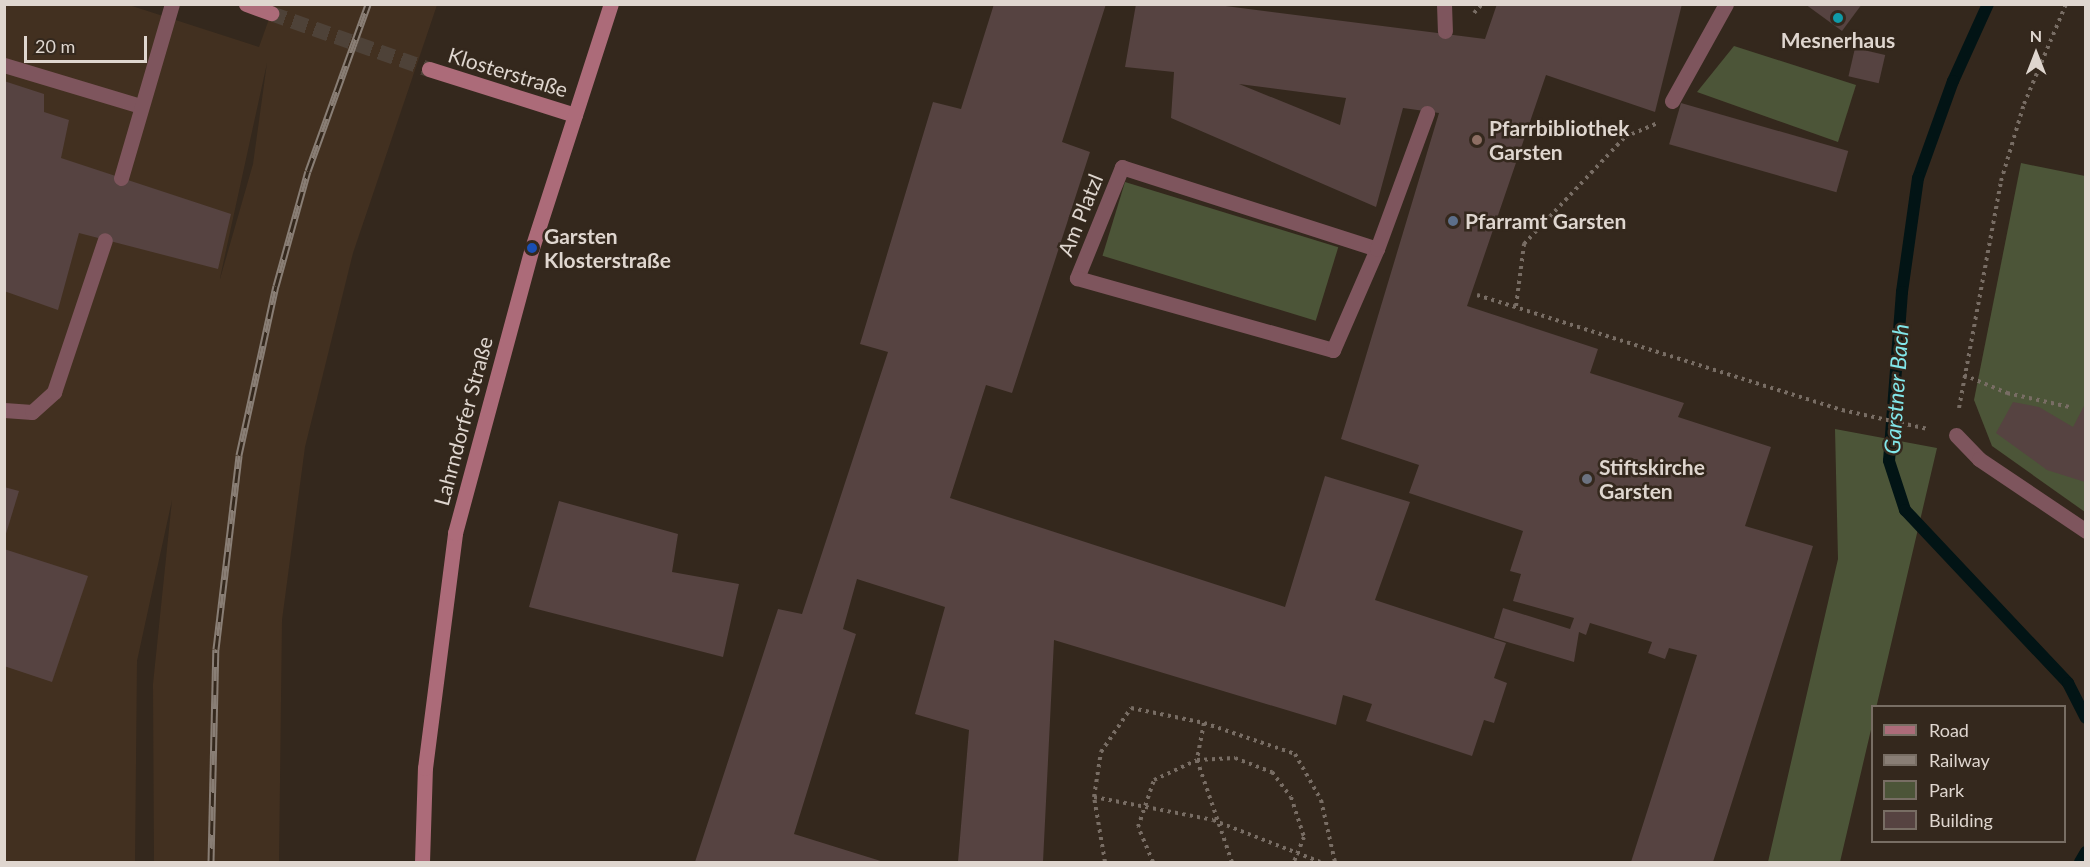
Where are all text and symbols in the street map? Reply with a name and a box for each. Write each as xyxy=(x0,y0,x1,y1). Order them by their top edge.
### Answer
marker: Mesnerhaus xyxy=(1831,11,1845,25)
scale bar xyxy=(27,24,150,62)
north arrow xyxy=(2006,24,2066,84)
text: N xyxy=(2030,26,2042,45)
place label: Mesnerhaus xyxy=(1781,27,1895,53)
text: 20 m xyxy=(35,35,75,57)
street label: Klosterstraße xyxy=(445,42,571,102)
place label: Pfarrbibliothek Garsten xyxy=(1489,115,1629,165)
marker: Pfarrbibliothek Garsten xyxy=(1470,133,1484,147)
street label: Am Platzl xyxy=(1052,170,1108,260)
place label: Pfarramt Garsten xyxy=(1465,208,1626,234)
marker: Pfarramt Garsten xyxy=(1446,214,1460,228)
place label: Garsten Klosterstraße xyxy=(544,223,671,273)
marker: Garsten Klosterstraße xyxy=(525,241,539,255)
water label: Garstner Bach xyxy=(1878,323,1914,455)
street label: Lahrndorfer Straße xyxy=(428,334,498,508)
place label: Stiftskirche Garsten xyxy=(1599,454,1705,504)
marker: Stiftskirche Garsten xyxy=(1580,472,1594,486)
legend xyxy=(1871,705,2066,843)
text: Road xyxy=(1929,719,1969,741)
text: Railway xyxy=(1929,749,1990,771)
text: Park xyxy=(1929,779,1964,801)
text: Building xyxy=(1929,809,1993,831)

